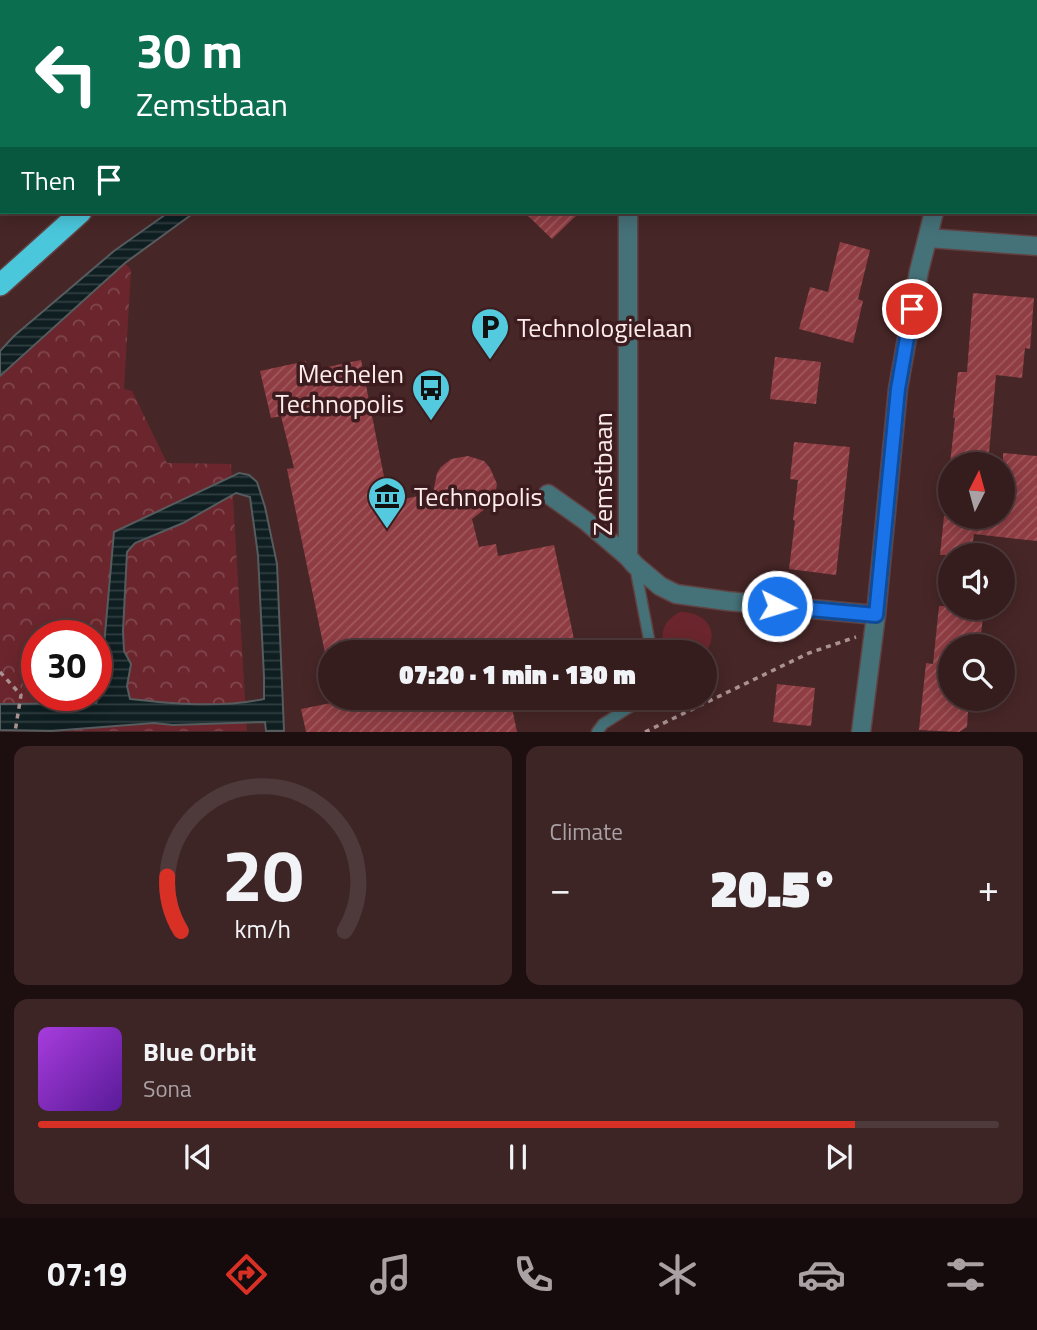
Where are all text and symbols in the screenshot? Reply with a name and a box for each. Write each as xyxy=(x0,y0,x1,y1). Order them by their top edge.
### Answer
text: 30 m xyxy=(136,12,243,87)
icon: left xyxy=(21,28,112,119)
text: Zemstbaan xyxy=(136,80,288,128)
text: Then xyxy=(21,161,76,200)
icon: arrive xyxy=(90,161,128,199)
pin xyxy=(882,279,942,339)
icon: arrive xyxy=(893,290,931,328)
parking icon: Technologielaan xyxy=(469,306,511,361)
place label: Technologielaan xyxy=(517,308,692,347)
place label: Mechelen Technopolis xyxy=(275,354,404,423)
bus stop icon: Mechelen Technopolis xyxy=(410,367,452,422)
street label: Zemstbaan xyxy=(583,412,622,536)
north arrow xyxy=(938,452,1015,528)
map controls xyxy=(938,452,1015,711)
museum icon: Technopolis xyxy=(366,475,408,530)
place label: Technopolis xyxy=(414,477,543,516)
button: sound xyxy=(938,543,1015,620)
position arrow xyxy=(740,569,814,643)
speed limit sign: 30 xyxy=(21,620,112,711)
button: search xyxy=(938,634,1015,711)
text: 07:20 · 1 min · 130 m xyxy=(399,655,636,694)
text: Climate xyxy=(550,814,623,849)
text: 20 xyxy=(222,820,304,930)
text: 20.5° xyxy=(710,848,839,927)
text: − xyxy=(550,859,571,917)
text: + xyxy=(978,859,999,917)
text: km/h xyxy=(234,910,291,948)
text: Blue Orbit xyxy=(143,1032,256,1071)
text: Sona xyxy=(143,1071,191,1106)
icon: previous xyxy=(179,1138,217,1176)
icon: pause xyxy=(499,1138,537,1176)
icon: next xyxy=(820,1138,858,1176)
text: 07:19 xyxy=(47,1250,127,1298)
icon: directions xyxy=(222,1250,271,1299)
icon: music xyxy=(366,1250,415,1299)
icon: phone xyxy=(509,1250,558,1299)
icon: climate xyxy=(653,1250,702,1299)
icon: car xyxy=(797,1250,846,1299)
icon: filters xyxy=(941,1250,990,1299)

